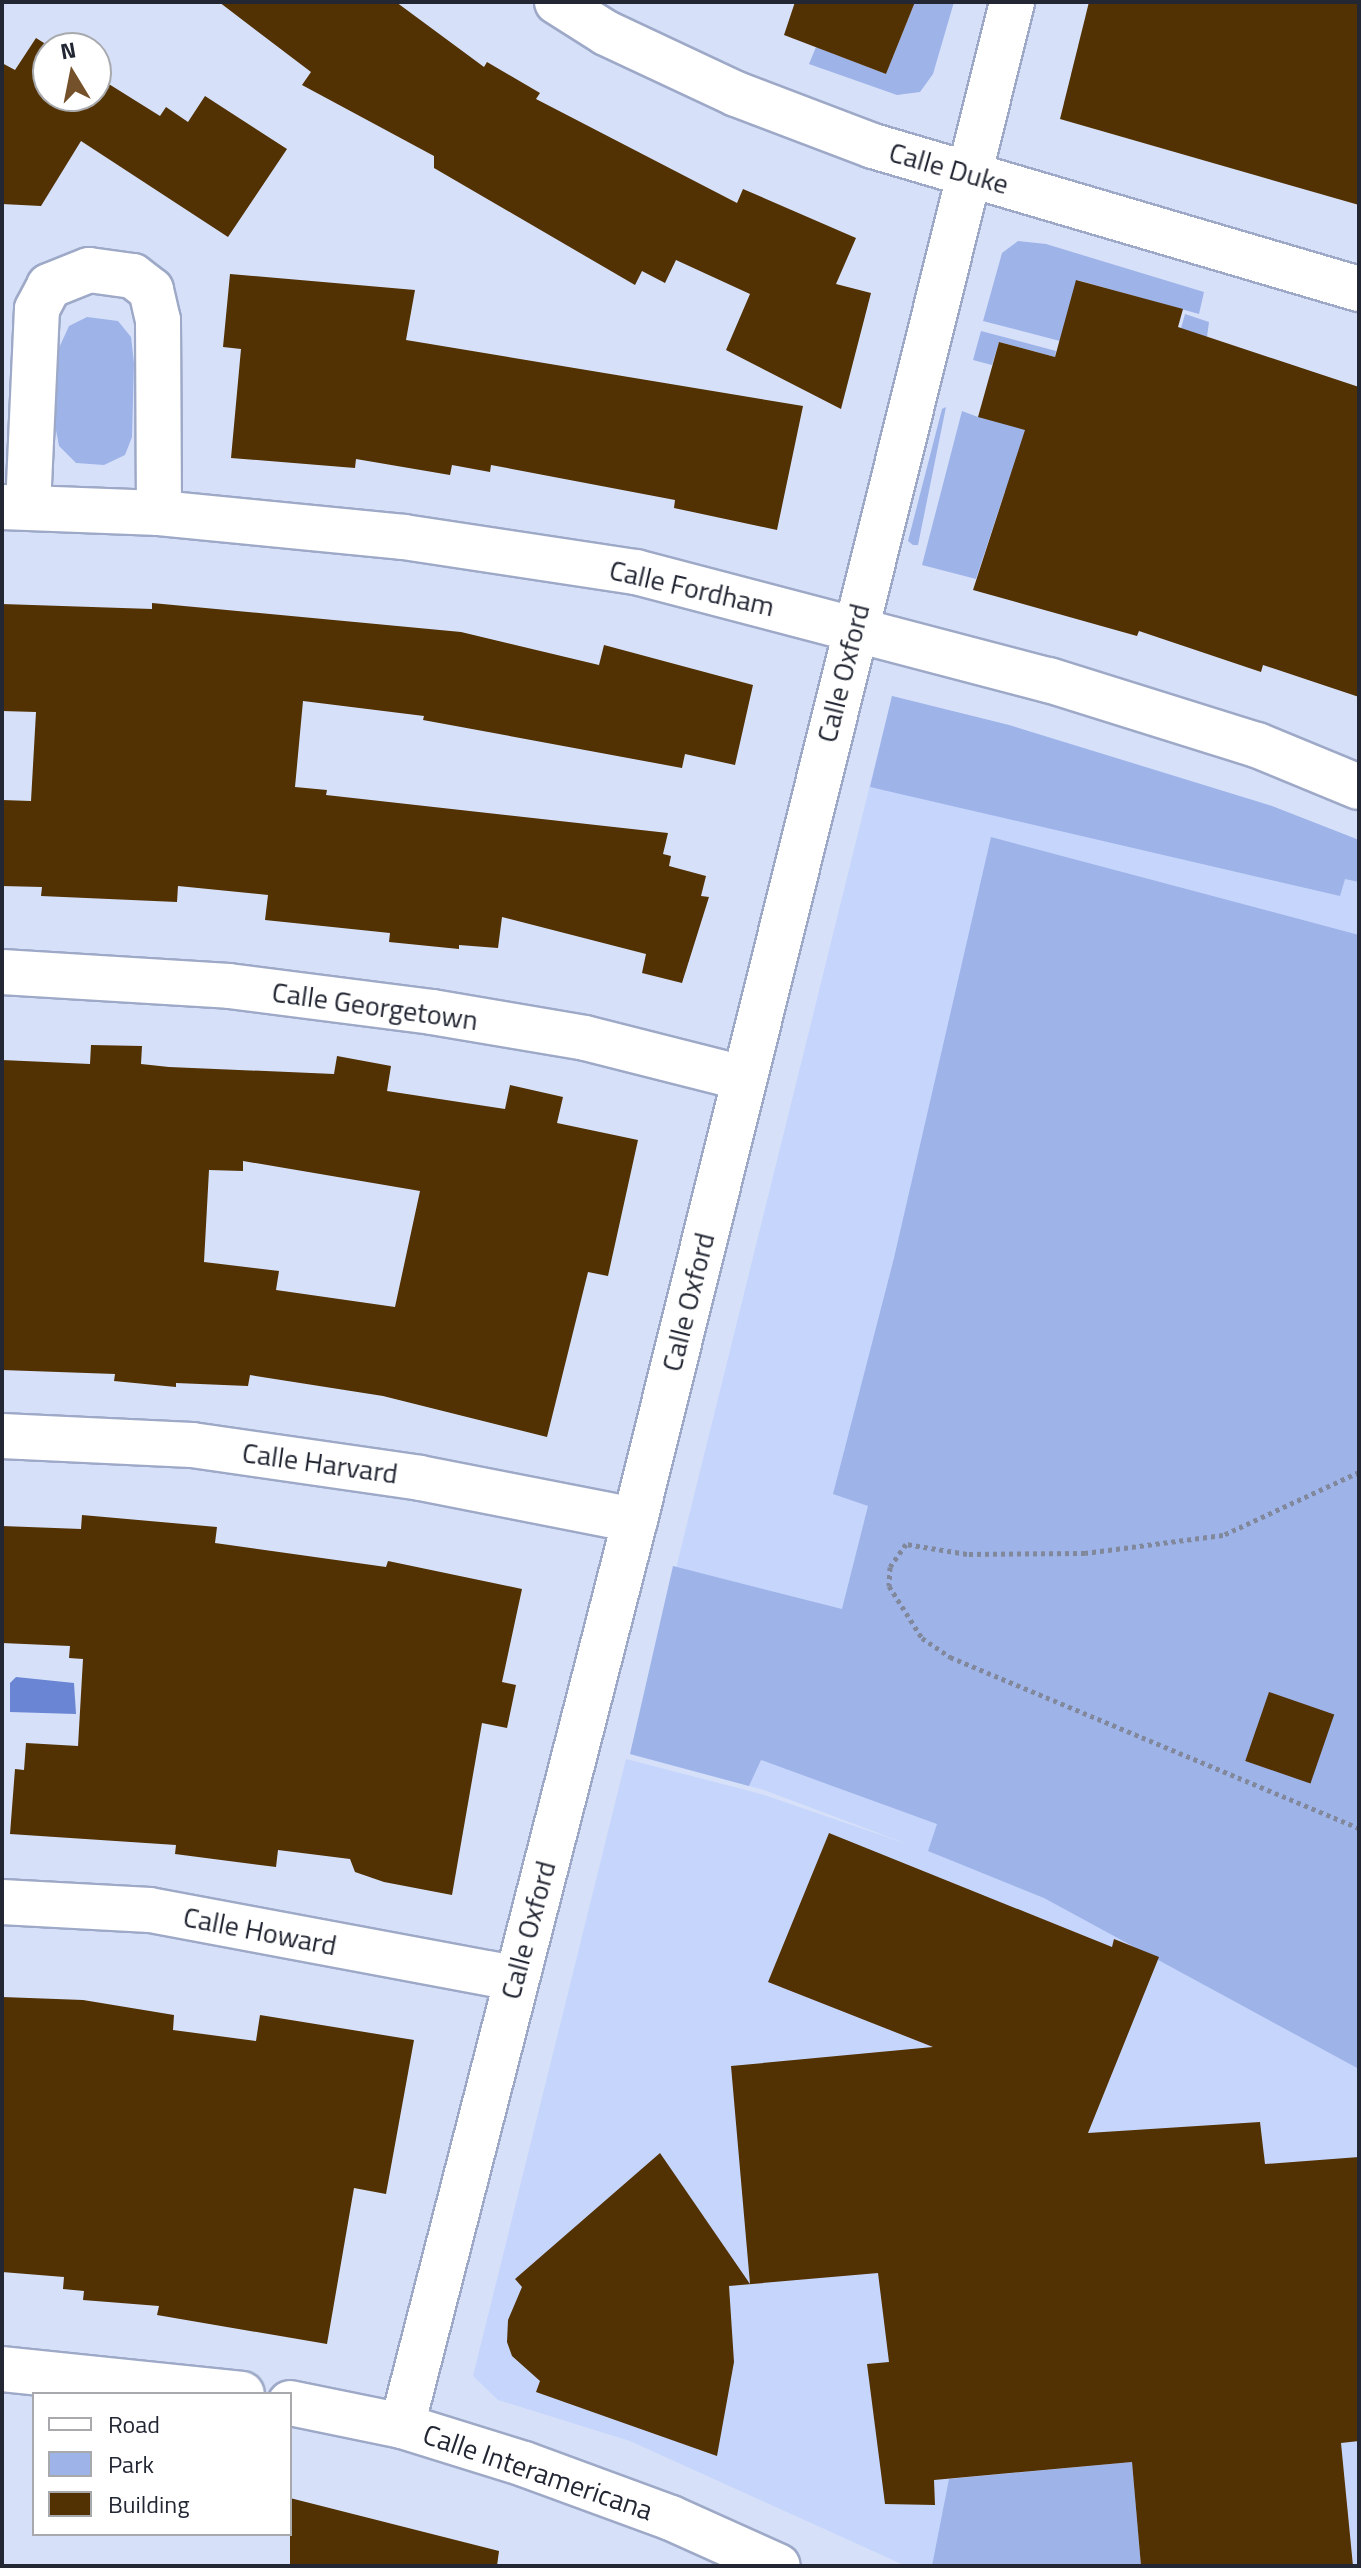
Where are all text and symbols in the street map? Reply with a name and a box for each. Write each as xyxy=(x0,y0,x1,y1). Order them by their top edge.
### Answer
north arrow xyxy=(32,32,112,112)
text: N xyxy=(58,32,79,68)
street label: Calle Duke xyxy=(885,135,1013,201)
street label: Calle Fordham xyxy=(606,553,778,623)
street label: Calle Oxford xyxy=(810,600,876,746)
street label: Calle Georgetown xyxy=(270,975,480,1037)
street label: Calle Oxford xyxy=(655,1229,721,1375)
street label: Calle Harvard xyxy=(240,1435,400,1491)
street label: Calle Oxford xyxy=(493,1857,563,2003)
street label: Calle Howard xyxy=(181,1900,339,1962)
legend xyxy=(32,2392,292,2536)
text: Road xyxy=(108,2406,160,2442)
street label: Calle Interamericana xyxy=(419,2417,657,2527)
text: Park xyxy=(108,2446,154,2482)
text: Building xyxy=(108,2486,190,2522)

